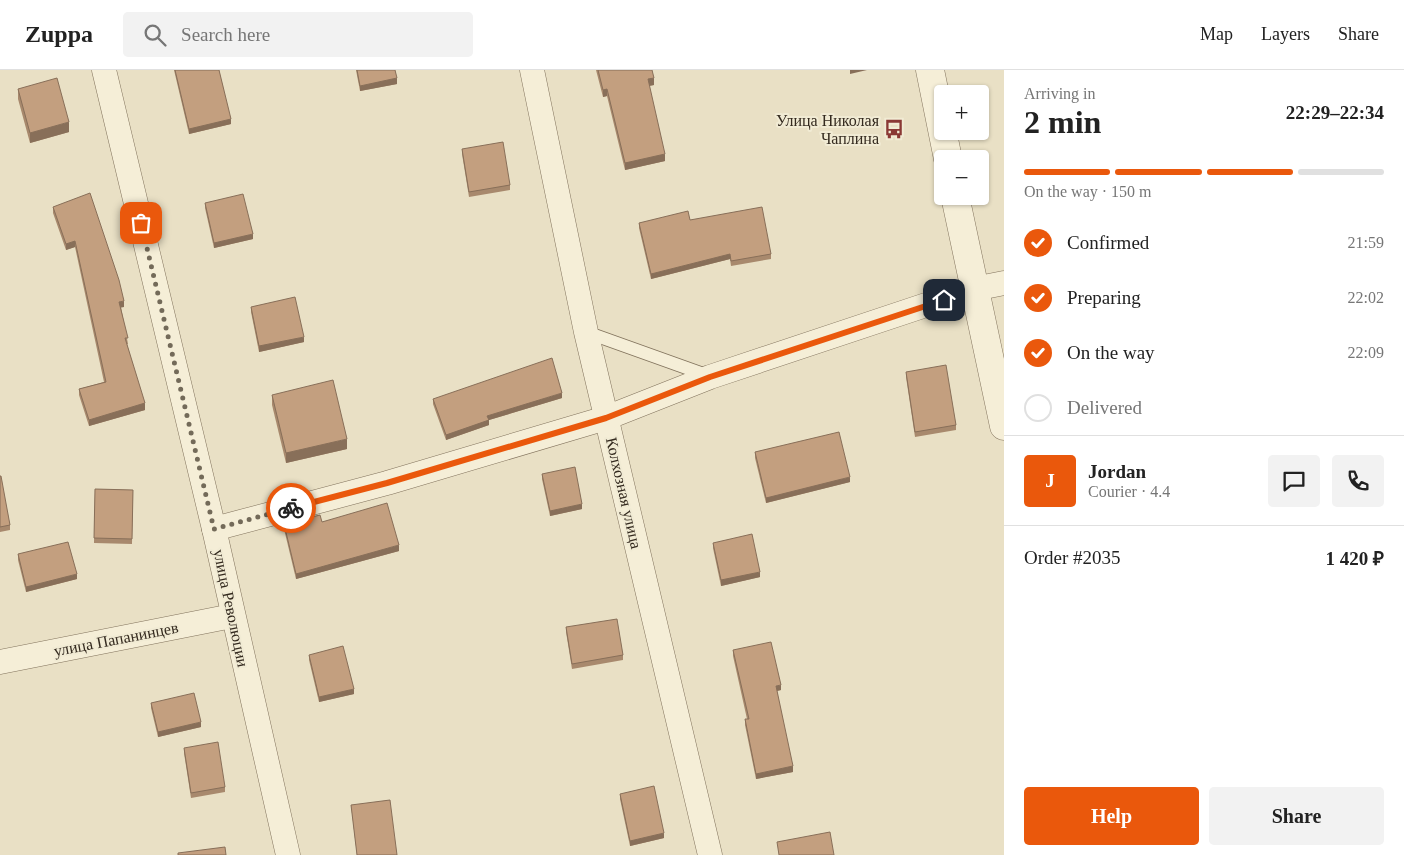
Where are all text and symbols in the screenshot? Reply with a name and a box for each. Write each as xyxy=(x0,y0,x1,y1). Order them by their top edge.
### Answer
search box xyxy=(123,12,473,57)
text: Zuppa xyxy=(25,21,93,47)
icon: search xyxy=(141,21,169,49)
text: Search here xyxy=(181,24,270,45)
text: Map xyxy=(1200,24,1233,44)
text: Layers xyxy=(1261,24,1310,44)
text: Share xyxy=(1338,24,1379,44)
map controls xyxy=(934,85,989,205)
button: + xyxy=(934,85,989,140)
text: Arriving in xyxy=(1024,85,1096,102)
text: 22:29–22:34 xyxy=(1286,102,1384,123)
text: 2 min xyxy=(1024,104,1101,140)
place label: Улица Николая Чаплина xyxy=(776,112,880,147)
bus stop icon: Улица Николая Чаплина xyxy=(883,118,905,140)
button: − xyxy=(934,150,989,205)
text: On the way · 150 m xyxy=(1024,183,1152,200)
pin xyxy=(120,202,162,244)
icon: bag xyxy=(127,209,155,237)
icon: check xyxy=(1024,229,1052,257)
text: Confirmed xyxy=(1067,232,1149,253)
text: 21:59 xyxy=(1348,234,1384,251)
pin xyxy=(923,279,965,321)
icon: check xyxy=(1024,284,1052,312)
icon: home xyxy=(930,286,958,314)
text: Preparing xyxy=(1067,287,1141,308)
text: 22:02 xyxy=(1348,289,1384,306)
icon: check xyxy=(1024,339,1052,367)
text: On the way xyxy=(1067,342,1155,363)
text: 22:09 xyxy=(1348,344,1384,361)
text: Delivered xyxy=(1067,397,1142,418)
street label: Колхозная улица xyxy=(602,436,645,551)
button: chat xyxy=(1268,455,1320,507)
button: phone xyxy=(1332,455,1384,507)
text: Jordan xyxy=(1088,461,1146,482)
text: J xyxy=(1045,470,1055,491)
courier xyxy=(266,483,316,533)
text: Courier · 4.4 xyxy=(1088,483,1170,500)
icon: bike xyxy=(277,494,305,522)
street label: улица Революции xyxy=(209,547,252,669)
text: Order #2035 xyxy=(1024,547,1121,568)
text: 1 420 ₽ xyxy=(1325,548,1384,569)
street label: улица Папанинцев xyxy=(52,619,180,660)
button: Help xyxy=(1024,787,1199,845)
button: Share xyxy=(1209,787,1384,845)

